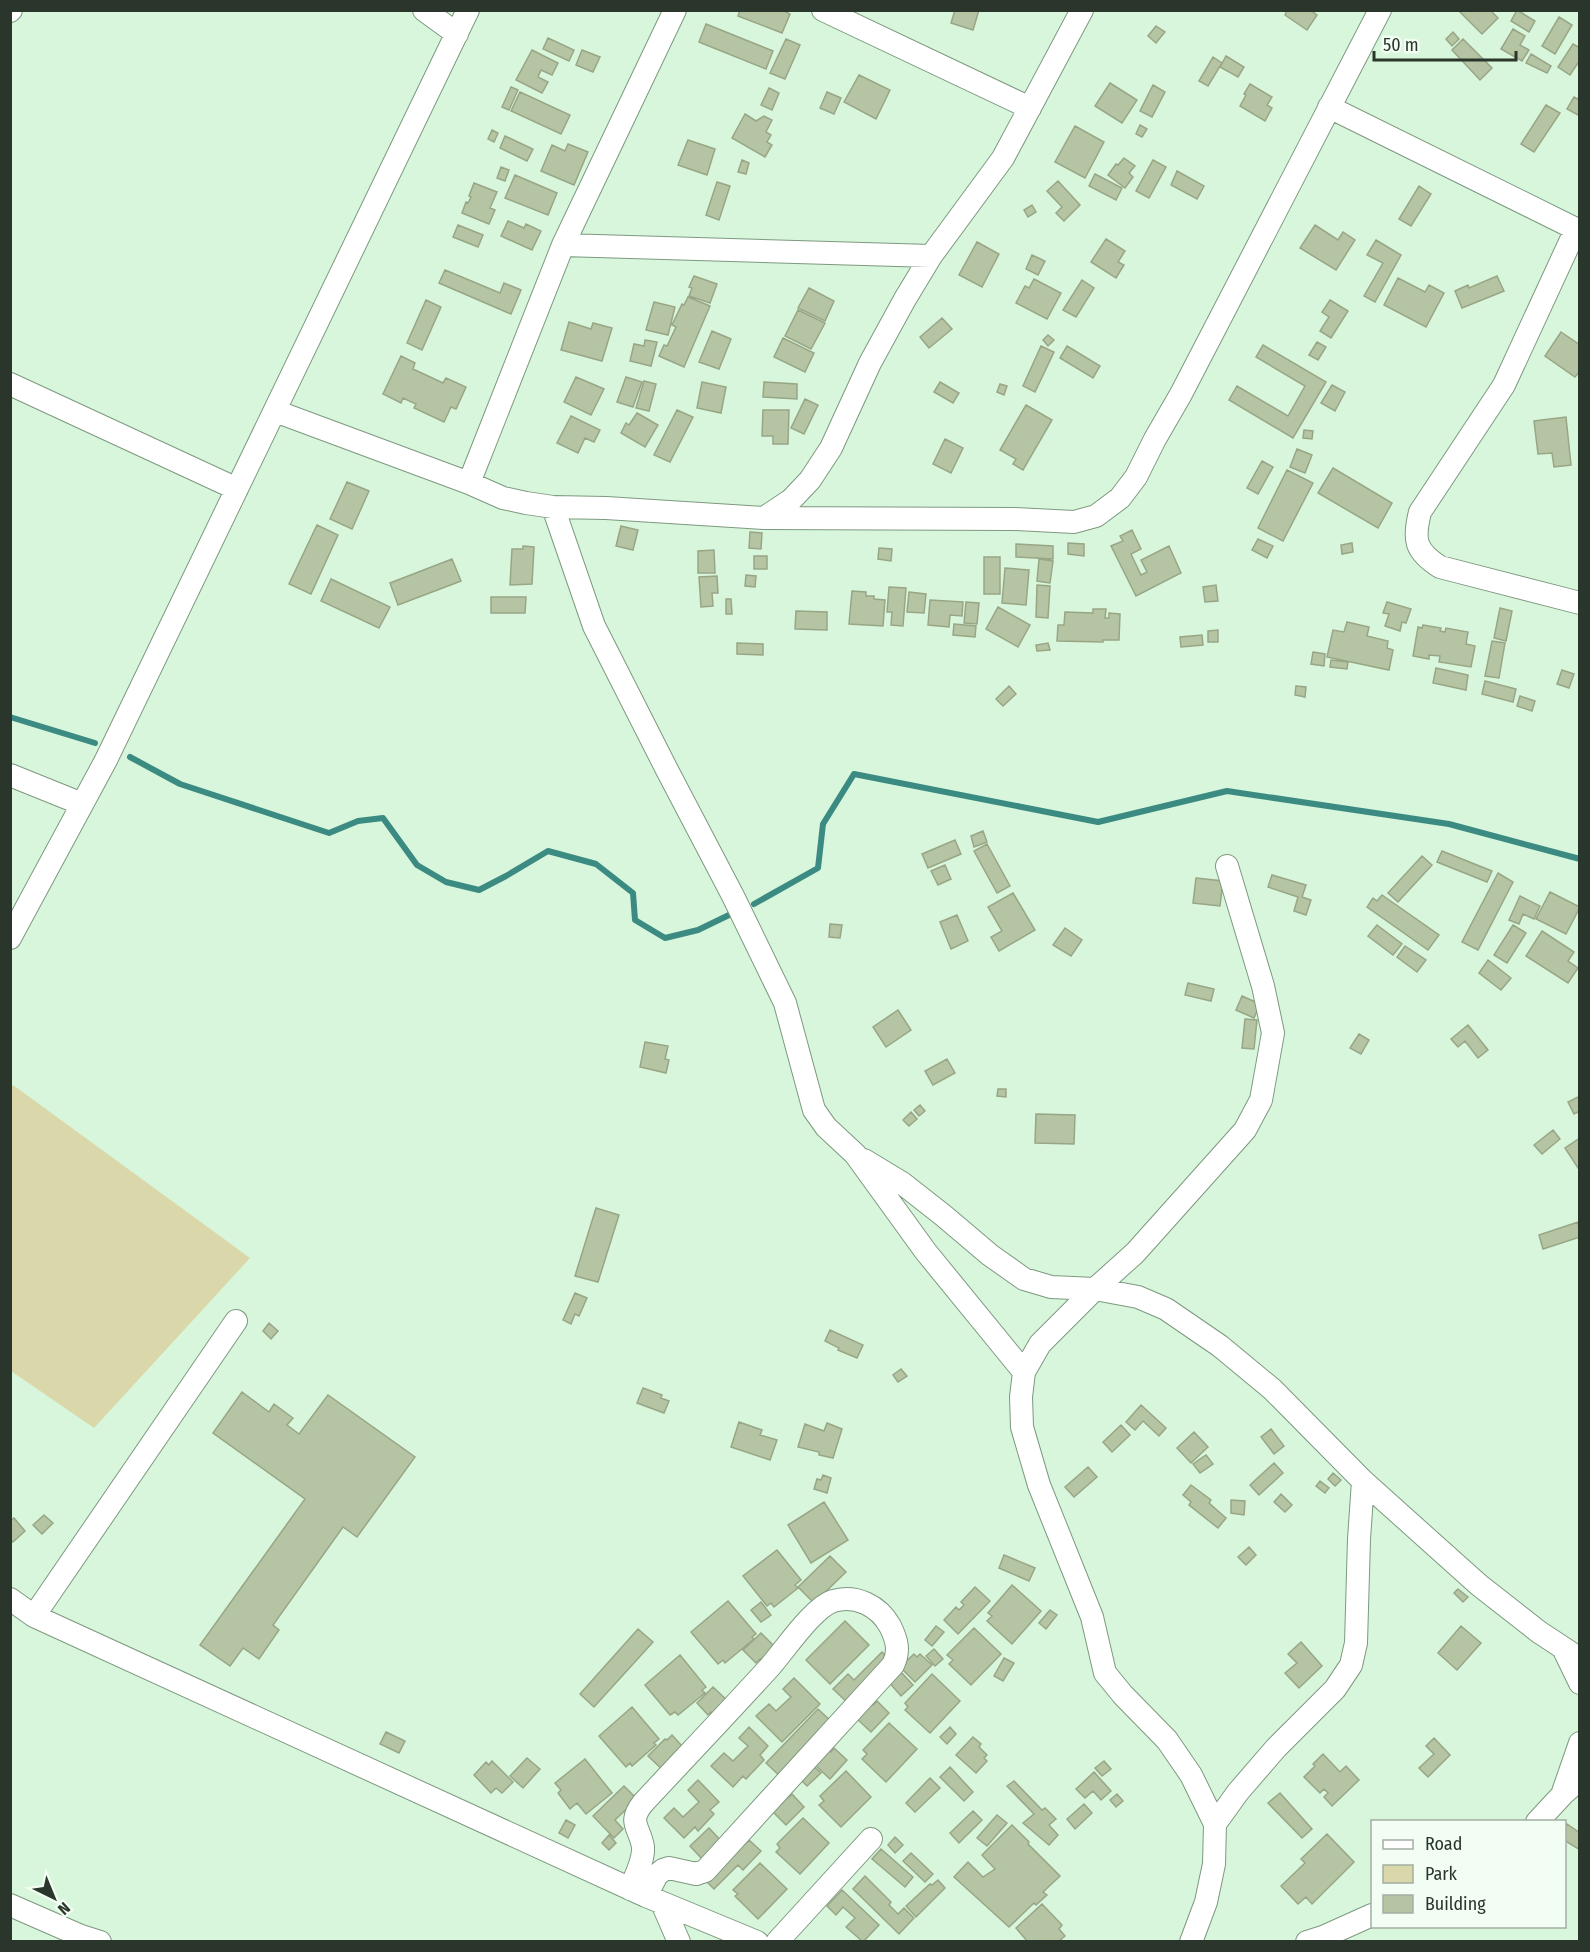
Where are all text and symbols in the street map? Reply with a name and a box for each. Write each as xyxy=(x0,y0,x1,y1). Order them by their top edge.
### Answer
scale bar xyxy=(1374,24,1516,62)
text: 50 m xyxy=(1383,34,1419,56)
legend xyxy=(1371,1820,1566,1928)
text: Road xyxy=(1425,1833,1462,1855)
text: Park xyxy=(1425,1863,1458,1885)
north arrow xyxy=(24,1868,84,1928)
text: Building xyxy=(1425,1893,1486,1915)
text: N xyxy=(54,1898,74,1919)

